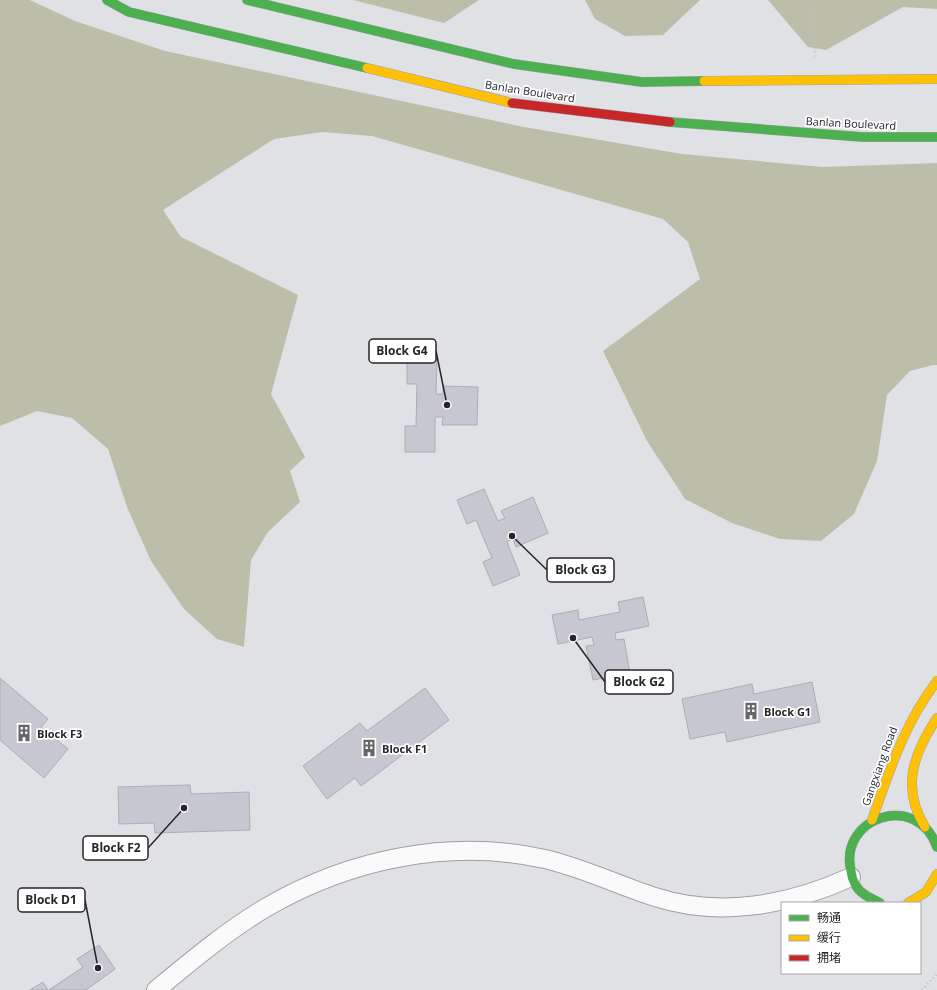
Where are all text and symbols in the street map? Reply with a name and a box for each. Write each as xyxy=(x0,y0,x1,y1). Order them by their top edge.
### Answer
street label: Banlan Boulevard xyxy=(484,76,576,106)
street label: Banlan Boulevard xyxy=(805,113,897,133)
callout: Block G4 xyxy=(369,339,436,363)
text: Block G4 xyxy=(376,342,428,359)
callout: Block G3 xyxy=(547,558,614,582)
text: Block G3 xyxy=(555,561,607,578)
callout: Block G2 xyxy=(605,670,673,694)
text: Block G2 xyxy=(613,673,665,690)
building icon: Block G1 xyxy=(741,701,761,721)
place label: Block G1 xyxy=(764,704,811,719)
building icon: Block F3 xyxy=(14,723,34,743)
street label: Gangxiang Road xyxy=(858,724,900,808)
place label: Block F3 xyxy=(37,726,82,741)
building icon: Block F1 xyxy=(359,738,379,758)
place label: Block F1 xyxy=(382,741,427,756)
callout: Block F2 xyxy=(83,836,148,860)
text: Block F2 xyxy=(91,839,141,856)
callout: Block D1 xyxy=(18,888,85,912)
text: Block D1 xyxy=(25,891,77,908)
legend xyxy=(781,902,921,974)
text: 畅通 xyxy=(817,909,841,926)
text: 缓行 xyxy=(817,929,841,946)
text: 拥堵 xyxy=(817,949,841,966)

